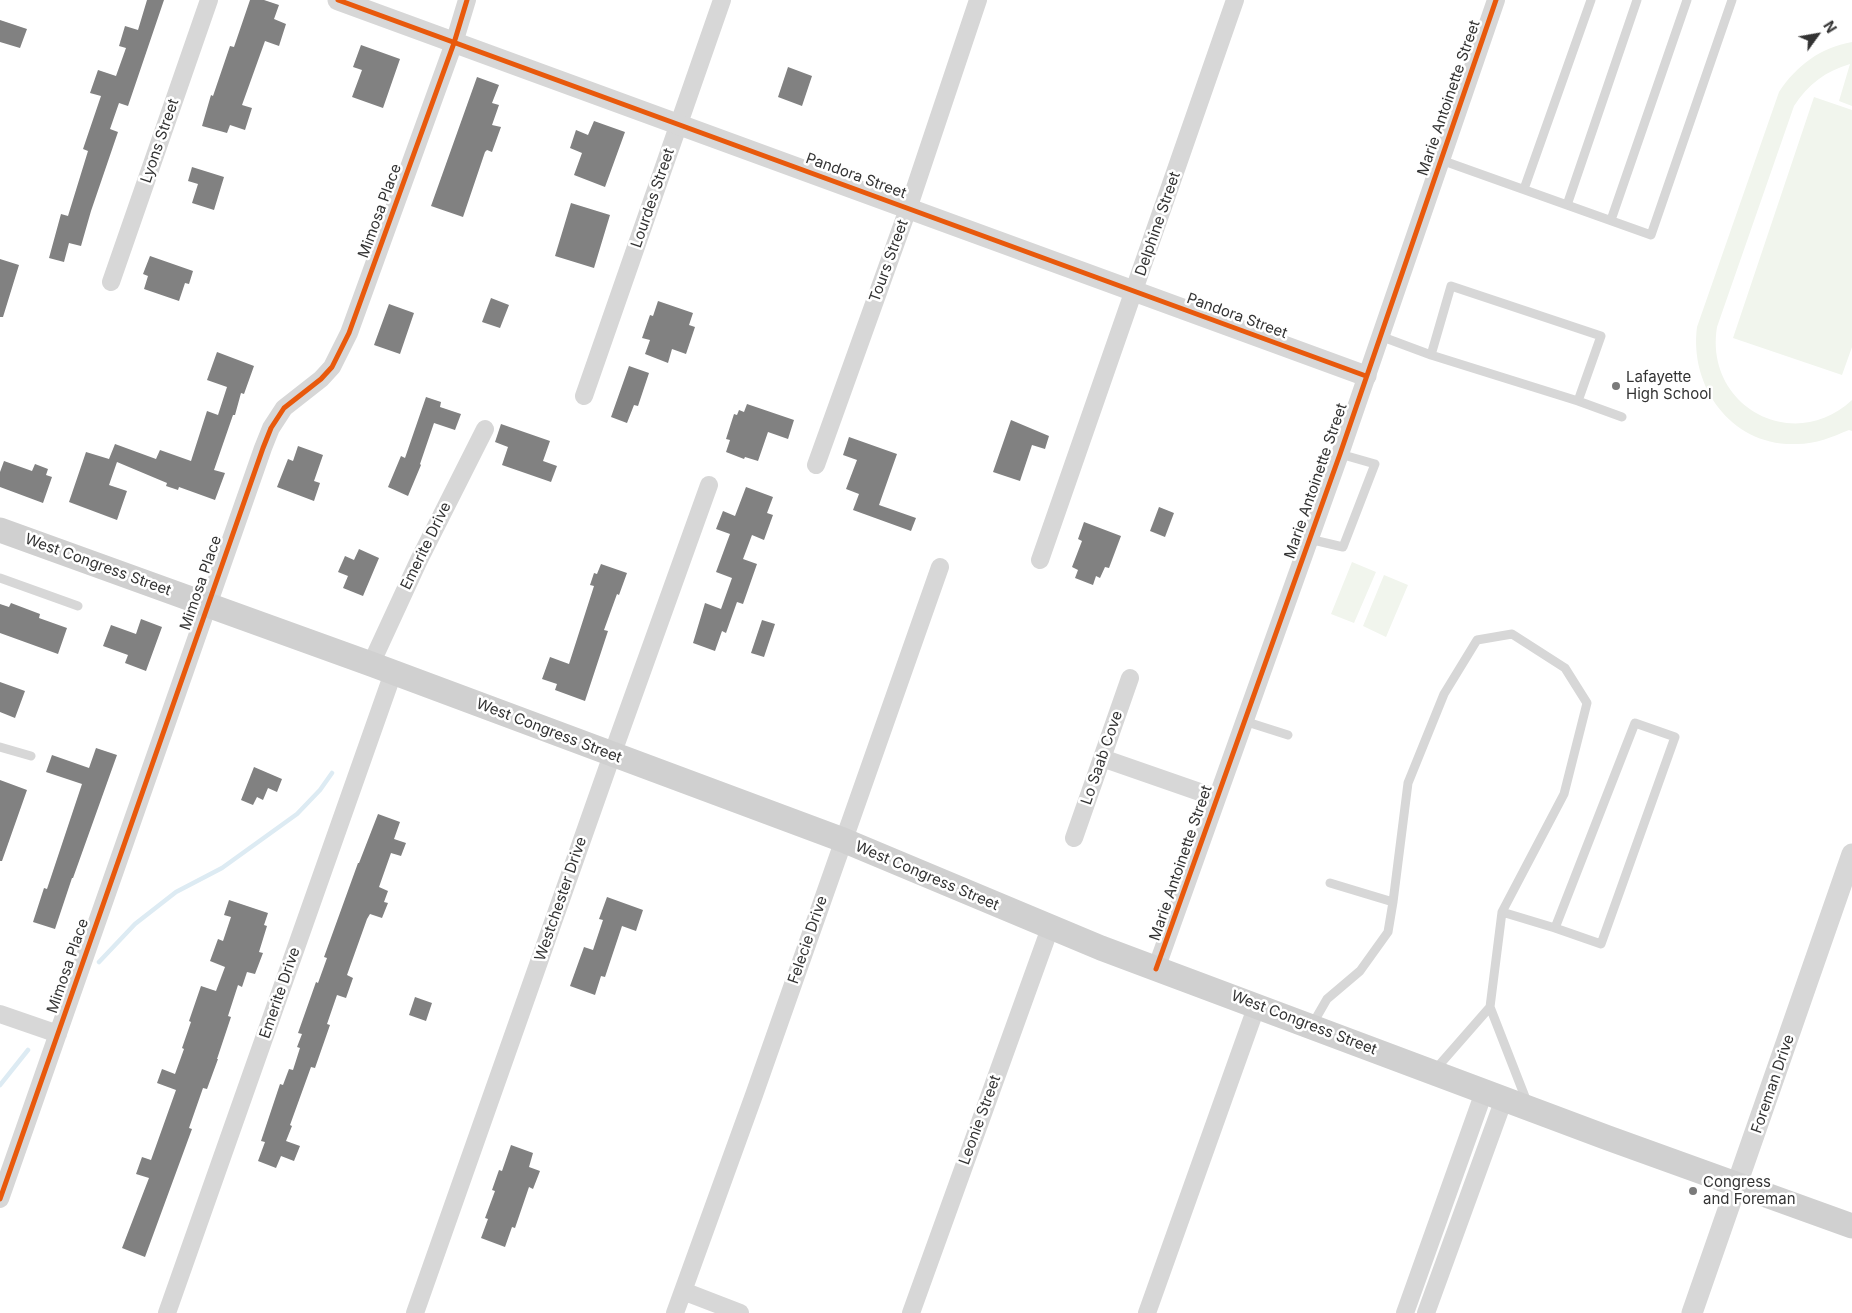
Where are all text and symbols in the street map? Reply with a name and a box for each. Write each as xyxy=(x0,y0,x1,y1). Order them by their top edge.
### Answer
north arrow xyxy=(1792,10,1842,60)
street label: Marie Antoinette Street xyxy=(1414,18,1484,178)
text: N xyxy=(1820,18,1840,36)
street label: Lyons Street xyxy=(137,97,183,185)
street label: Lourdes Street xyxy=(628,146,678,250)
street label: Pandora Street xyxy=(803,149,909,203)
street label: Mimosa Place xyxy=(355,161,405,261)
street label: Delphine Street xyxy=(1132,170,1184,278)
street label: Tours Street xyxy=(866,217,912,305)
street label: Pandora Street xyxy=(1184,289,1290,343)
place label: Lafayette High School xyxy=(1626,368,1712,403)
marker: Lafayette High School xyxy=(1610,380,1622,392)
street label: Marie Antoinette Street xyxy=(1281,401,1351,561)
street label: Emerite Drive xyxy=(397,499,455,593)
street label: West Congress Street xyxy=(22,530,174,600)
street label: Mimosa Place xyxy=(176,533,226,633)
street label: West Congress Street xyxy=(474,695,624,767)
street label: Lo Saab Cove xyxy=(1078,709,1126,807)
street label: Marie Antoinette Street xyxy=(1146,783,1216,943)
street label: Westchester Drive xyxy=(531,835,591,963)
street label: West Congress Street xyxy=(852,838,1002,914)
street label: Felecie Drive xyxy=(785,894,831,986)
street label: Mimosa Place xyxy=(43,916,93,1016)
street label: Emerite Drive xyxy=(256,945,304,1041)
street label: West Congress Street xyxy=(1229,987,1379,1059)
street label: Foreman Drive xyxy=(1748,1032,1798,1136)
street label: Leonie Street xyxy=(955,1073,1005,1167)
place label: Congress and Foreman xyxy=(1703,1173,1796,1208)
marker: Congress and Foreman xyxy=(1687,1185,1699,1197)

